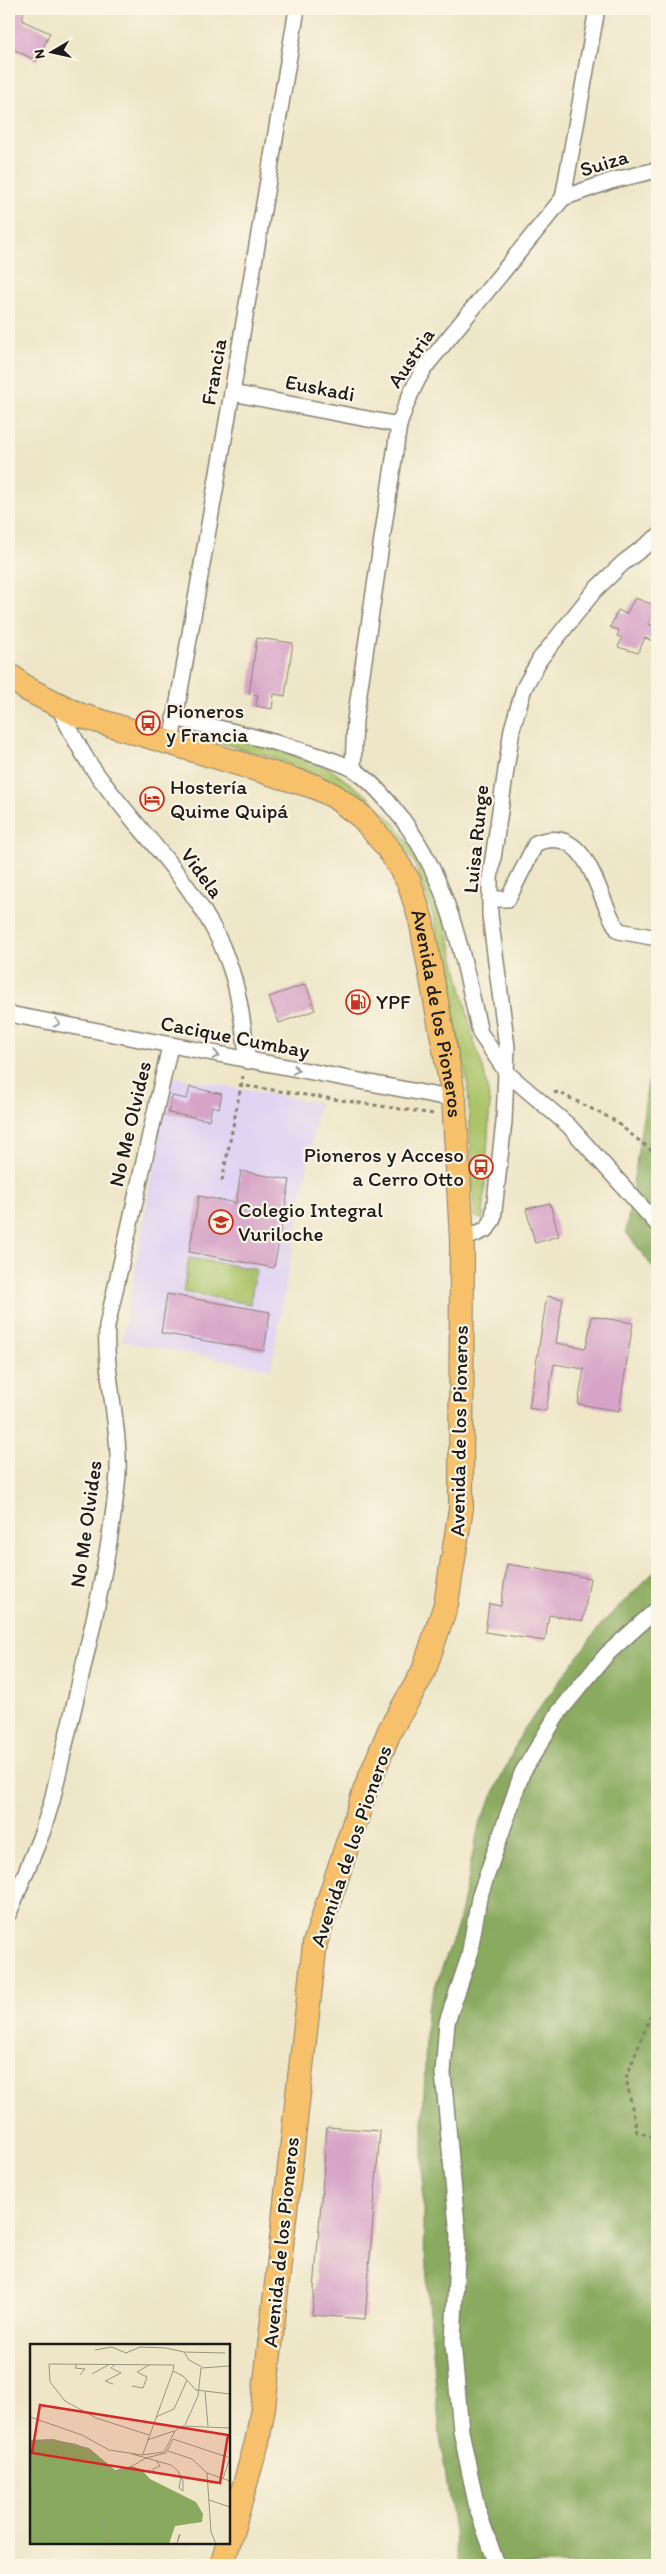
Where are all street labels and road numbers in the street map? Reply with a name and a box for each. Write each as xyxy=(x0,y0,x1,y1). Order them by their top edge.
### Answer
street label: Suiza xyxy=(577,143,631,182)
street label: Austria xyxy=(382,323,440,392)
street label: Francia xyxy=(195,337,232,407)
street label: Euskadi xyxy=(283,369,357,406)
street label: Luisa Runge xyxy=(457,783,494,894)
street label: Videla xyxy=(176,843,229,903)
street label: Avenida de los Pioneros xyxy=(406,906,468,1118)
street label: Cacique Cumbay xyxy=(159,1010,312,1063)
street label: No Me Olvides xyxy=(103,1059,156,1189)
street label: Avenida de los Pioneros xyxy=(444,1325,473,1537)
street label: No Me Olvides xyxy=(64,1459,107,1589)
street label: Avenida de los Pioneros xyxy=(304,1742,397,1950)
street label: Avenida de los Pioneros xyxy=(257,2135,304,2348)

